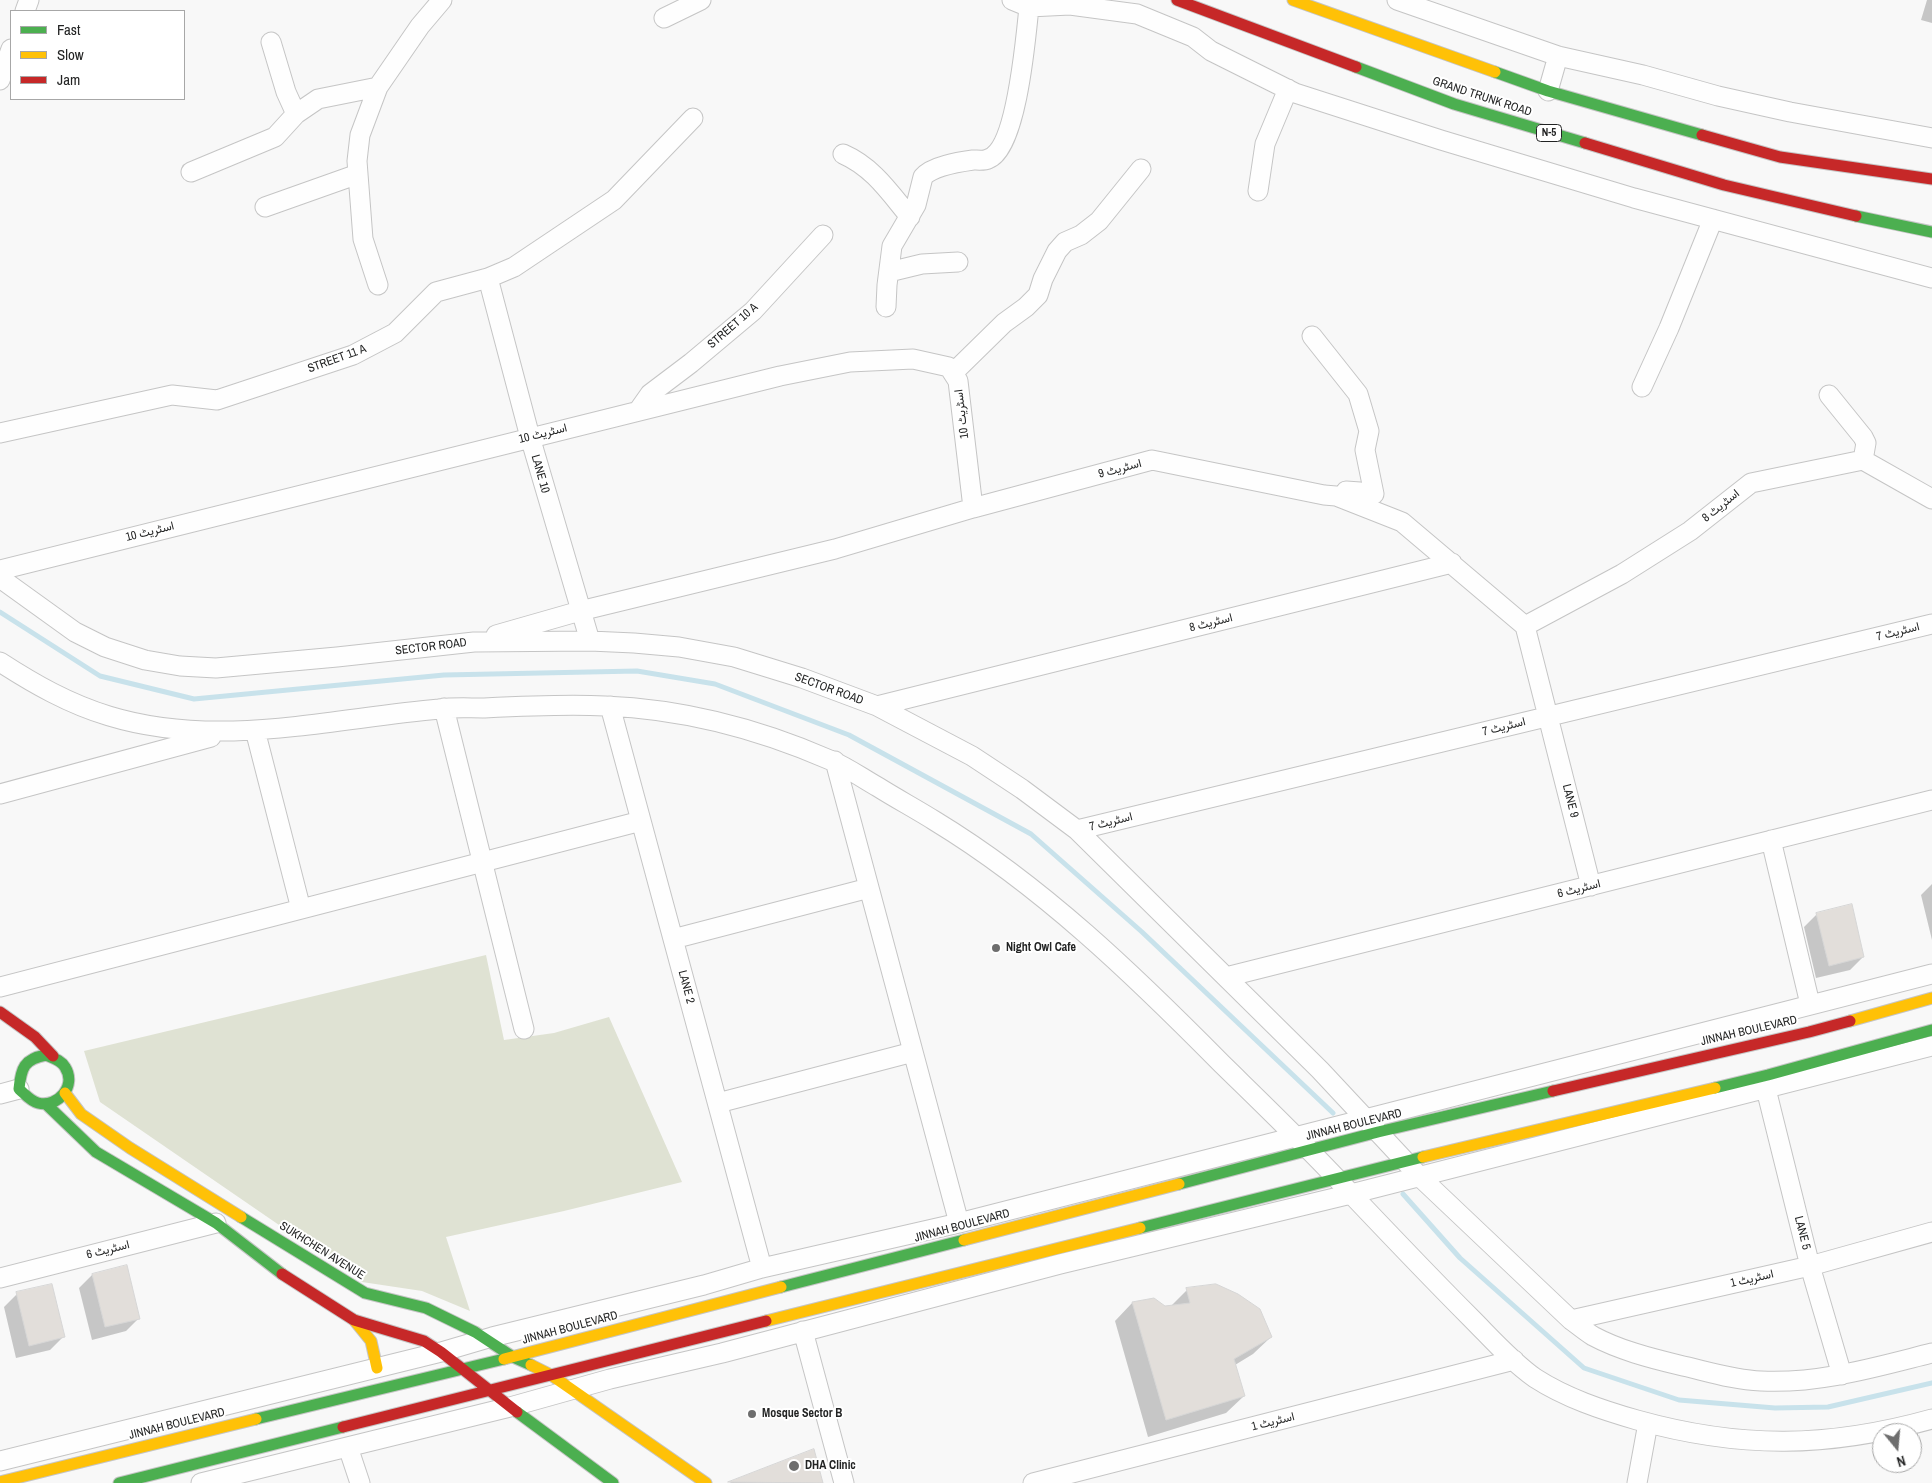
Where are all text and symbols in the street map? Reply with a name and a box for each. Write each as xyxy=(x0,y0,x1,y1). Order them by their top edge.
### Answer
legend xyxy=(10,10,185,100)
text: Fast xyxy=(57,19,80,40)
text: Slow xyxy=(57,44,84,65)
text: Jam xyxy=(57,69,80,90)
street label: GRAND TRUNK ROAD xyxy=(1431,74,1533,120)
road number: N-5 xyxy=(1536,125,1562,142)
street label: STREET 10 A xyxy=(705,300,761,352)
street label: STREET 11 A xyxy=(306,342,368,376)
street label: اسٹریٹ 10 xyxy=(952,389,972,439)
street label: اسٹریٹ 10 xyxy=(517,421,569,447)
street label: LANE 10 xyxy=(528,453,552,495)
street label: اسٹریٹ 9 xyxy=(1097,456,1143,482)
street label: اسٹریٹ 8 xyxy=(1699,487,1743,525)
street label: اسٹریٹ 10 xyxy=(124,519,176,545)
street label: اسٹریٹ 8 xyxy=(1188,611,1234,635)
street label: اسٹریٹ 7 xyxy=(1875,620,1921,644)
street label: SECTOR ROAD xyxy=(394,635,468,659)
street label: SECTOR ROAD xyxy=(793,670,865,708)
street label: اسٹریٹ 7 xyxy=(1481,715,1527,739)
street label: LANE 9 xyxy=(1559,783,1581,819)
street label: اسٹریٹ 7 xyxy=(1088,810,1134,834)
street label: اسٹریٹ 6 xyxy=(1556,877,1602,901)
place label: Night Owl Cafe xyxy=(1006,941,1076,955)
marker: Night Owl Cafe xyxy=(990,942,1002,954)
street label: LANE 2 xyxy=(675,969,697,1005)
street label: JINNAH BOULEVARD xyxy=(1700,1013,1798,1049)
street label: JINNAH BOULEVARD xyxy=(1305,1106,1403,1144)
street label: JINNAH BOULEVARD xyxy=(913,1206,1011,1246)
street label: LANE 5 xyxy=(1791,1215,1813,1251)
street label: SUKHCHEN AVENUE xyxy=(277,1219,367,1283)
street label: اسٹریٹ 6 xyxy=(85,1238,131,1262)
street label: اسٹریٹ 1 xyxy=(1729,1267,1775,1291)
street label: JINNAH BOULEVARD xyxy=(521,1308,619,1348)
street label: JINNAH BOULEVARD xyxy=(128,1405,226,1443)
place label: Mosque Sector B xyxy=(762,1407,842,1421)
marker: Mosque Sector B xyxy=(746,1408,758,1420)
street label: اسٹریٹ 1 xyxy=(1250,1410,1296,1434)
north arrow xyxy=(1872,1423,1922,1473)
text: N xyxy=(1895,1452,1908,1471)
marker: DHA Clinic xyxy=(787,1459,801,1473)
place label: DHA Clinic xyxy=(805,1459,856,1473)

